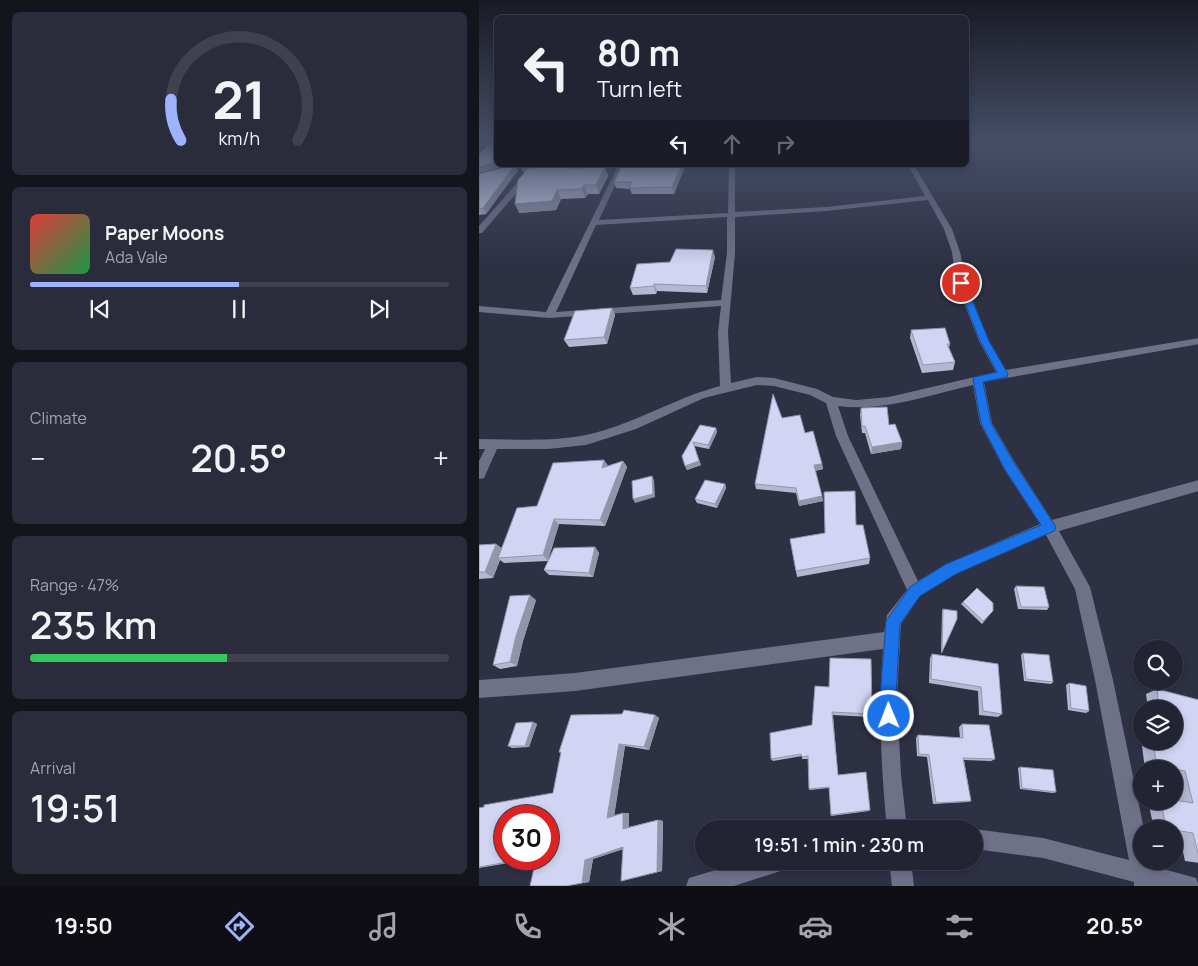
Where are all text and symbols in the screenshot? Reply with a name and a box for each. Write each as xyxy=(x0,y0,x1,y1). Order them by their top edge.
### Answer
text: 80 m xyxy=(597,29,680,77)
icon: left xyxy=(514,35,579,100)
text: 21 xyxy=(213,64,266,135)
text: Turn left xyxy=(597,74,682,104)
text: km/h xyxy=(219,126,260,150)
icon: left xyxy=(665,130,693,158)
icon: ahead xyxy=(718,130,746,158)
icon: right xyxy=(771,130,799,158)
text: Paper Moons xyxy=(105,220,224,246)
text: Ada Vale xyxy=(105,246,168,268)
pin xyxy=(940,262,982,304)
icon: arrive xyxy=(947,269,975,297)
icon: previous xyxy=(86,295,114,323)
icon: pause xyxy=(225,295,253,323)
icon: next xyxy=(365,295,393,323)
text: Climate xyxy=(30,407,87,429)
text: 20.5° xyxy=(191,431,287,483)
text: − xyxy=(30,439,45,477)
text: + xyxy=(433,439,449,477)
text: Range · 47% xyxy=(30,574,119,596)
text: 235 km xyxy=(30,598,157,650)
map controls xyxy=(1133,640,1183,870)
button: search xyxy=(1133,640,1183,690)
position arrow xyxy=(862,689,914,741)
button: layers xyxy=(1133,700,1183,750)
text: Arrival xyxy=(30,757,76,779)
button: + xyxy=(1133,760,1183,810)
text: 19:51 xyxy=(30,781,120,833)
speed limit sign: 30 xyxy=(494,805,559,870)
button: − xyxy=(1133,820,1183,870)
text: 19:51 · 1 min · 230 m xyxy=(754,832,924,858)
icon: directions xyxy=(222,909,257,944)
icon: music xyxy=(366,909,401,944)
icon: phone xyxy=(510,909,545,944)
icon: climate xyxy=(654,909,689,944)
icon: car xyxy=(798,909,833,944)
icon: filters xyxy=(942,909,977,944)
text: 19:50 xyxy=(55,911,113,941)
text: 20.5° xyxy=(1086,911,1143,941)

